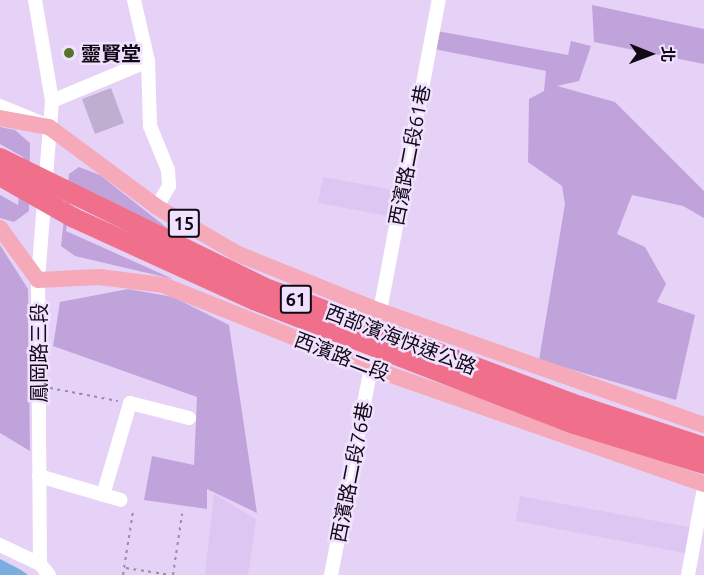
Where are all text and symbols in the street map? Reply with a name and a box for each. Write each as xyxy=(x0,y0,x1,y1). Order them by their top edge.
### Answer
north arrow xyxy=(620,24,680,84)
place label: 靈賢堂 xyxy=(81,41,141,65)
marker: 靈賢堂 xyxy=(62,46,76,60)
text: 北 xyxy=(659,46,677,62)
street label: 西濱路二段61巷 xyxy=(384,83,434,227)
road number: 15 xyxy=(168,208,201,238)
road number: 61 xyxy=(280,284,312,314)
street label: 西部濱海快速公路 xyxy=(322,299,480,379)
street label: 鳳岡路三段 xyxy=(26,303,50,403)
street label: 西濱路二段 xyxy=(291,327,393,385)
street label: 西濱路二段76巷 xyxy=(326,400,376,544)

